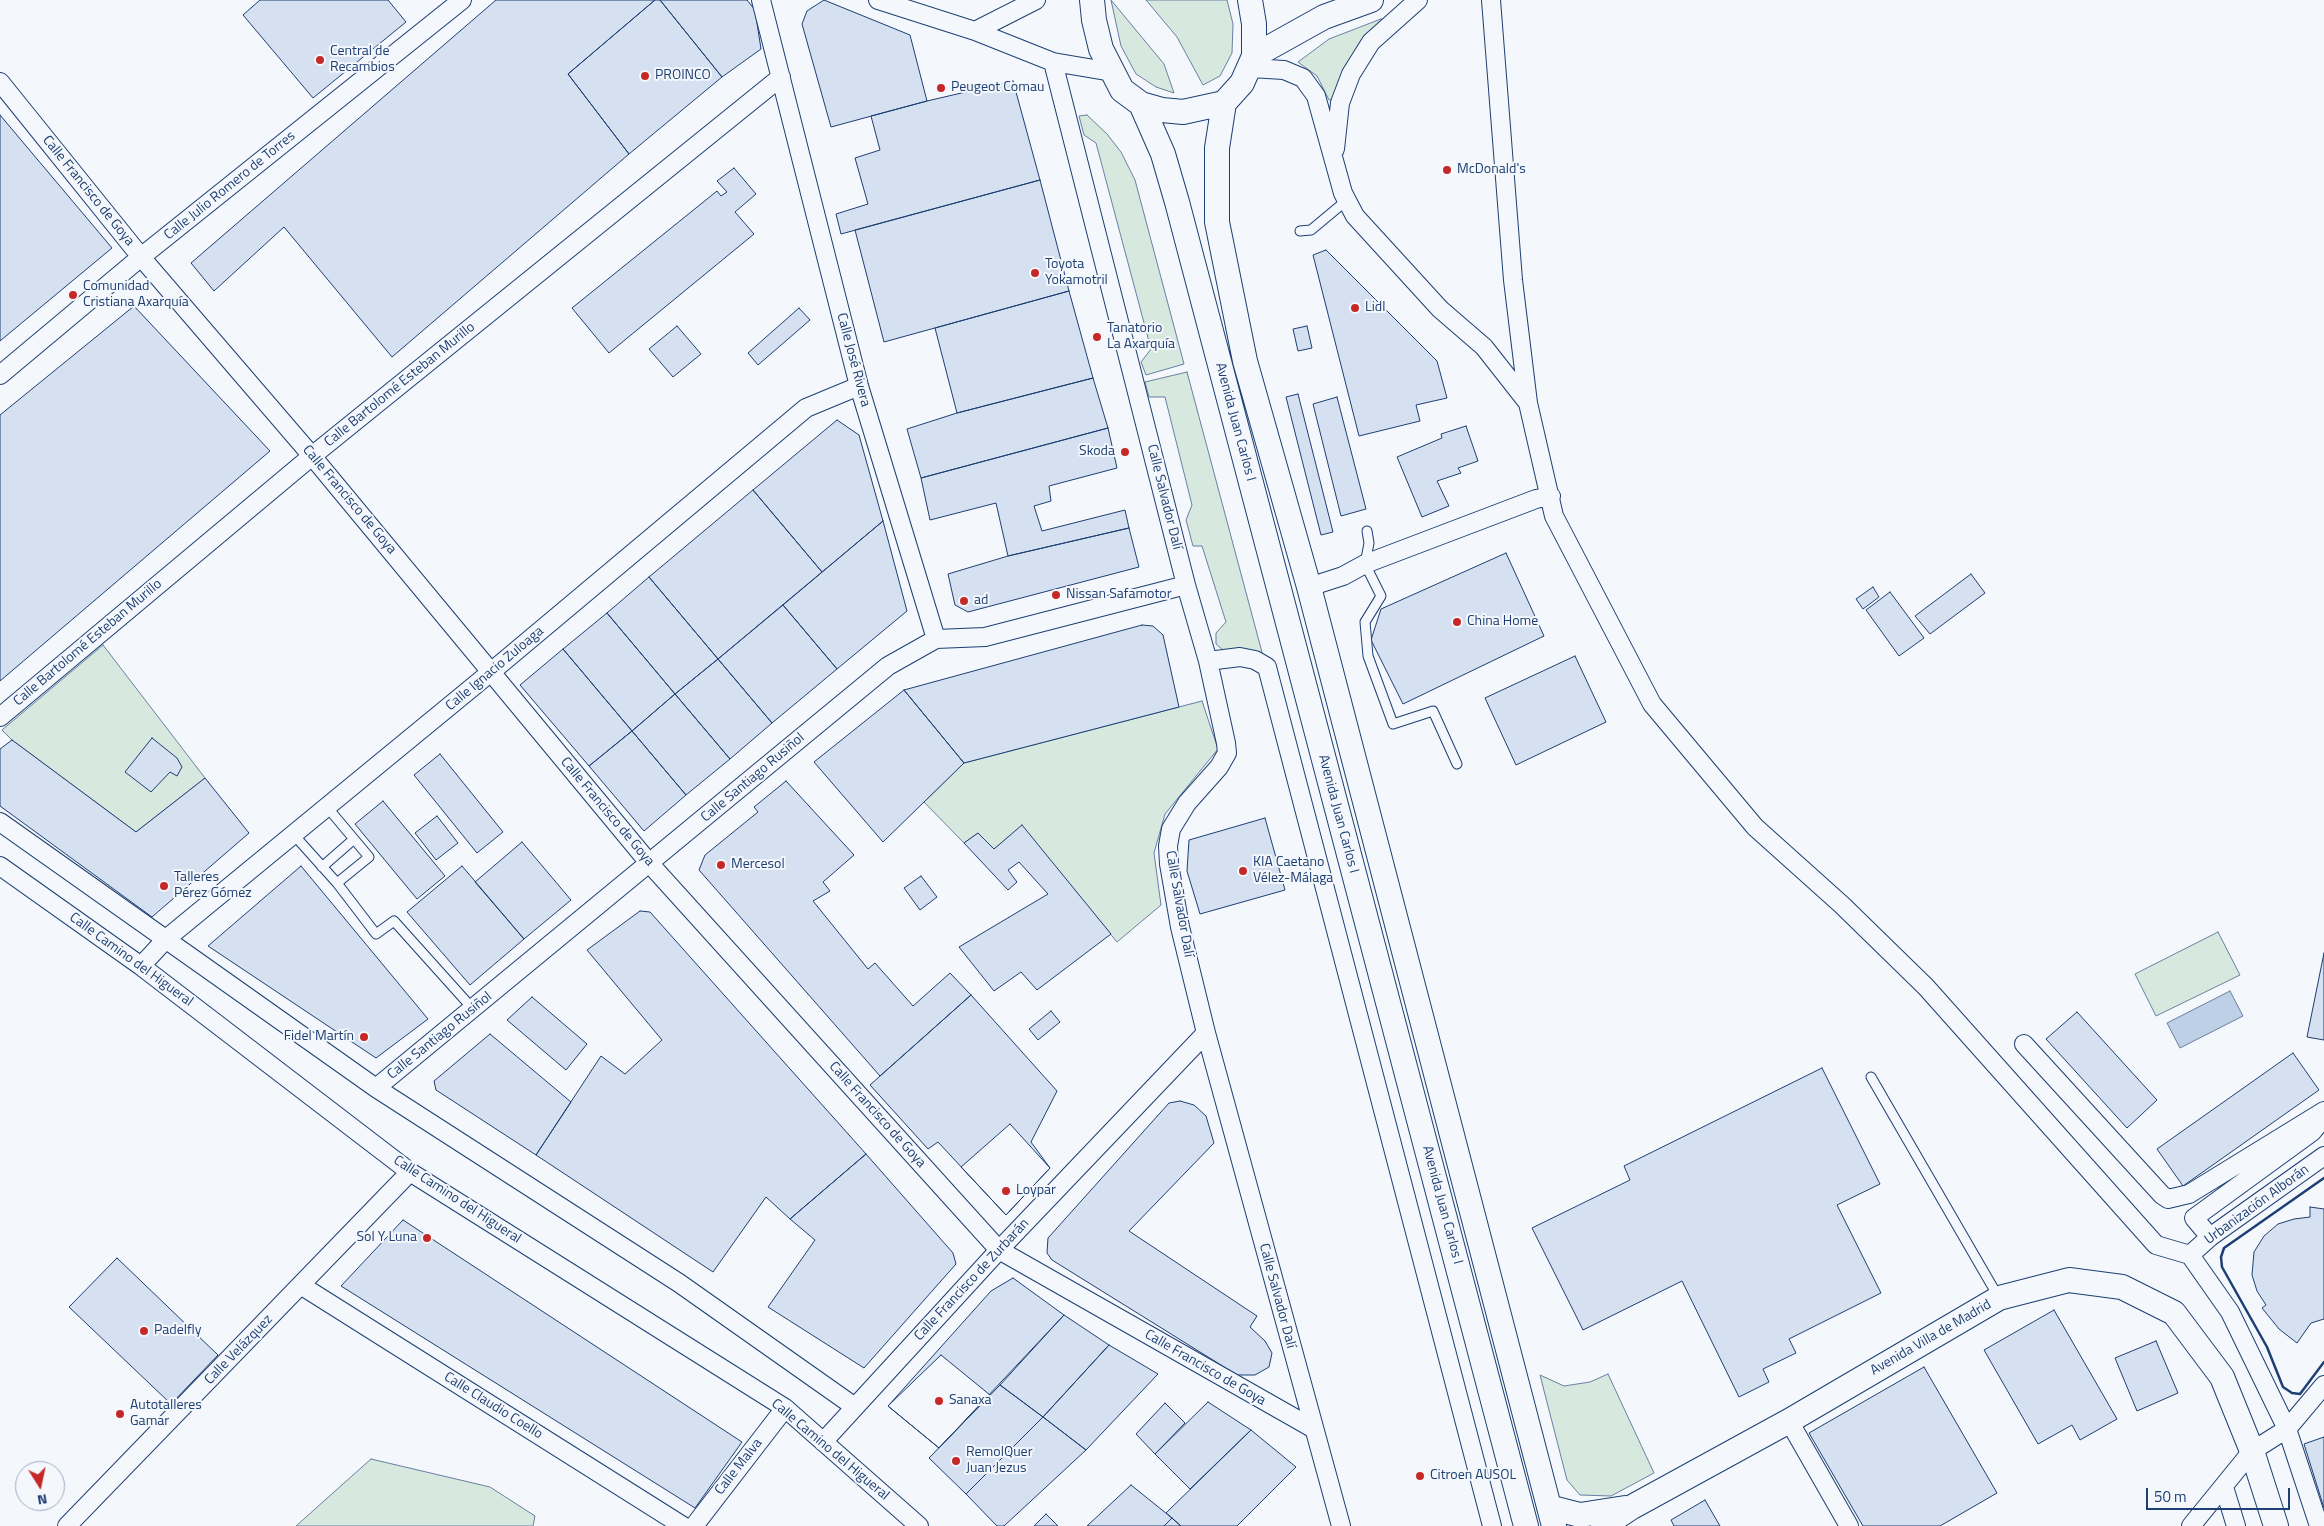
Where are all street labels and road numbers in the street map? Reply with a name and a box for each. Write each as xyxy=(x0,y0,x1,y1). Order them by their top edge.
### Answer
street label: Calle Julio Romero de Torres xyxy=(161,128,299,244)
street label: Calle Francisco de Goya xyxy=(38,132,138,250)
street label: Calle José Rivera xyxy=(832,311,874,409)
street label: Calle Bartolomé Esteban Murillo xyxy=(321,319,479,451)
street label: Avenida Juan Carlos I xyxy=(1211,361,1259,483)
street label: Calle Francisco de Goya xyxy=(299,442,399,558)
street label: Calle Salvador Dalí xyxy=(1143,443,1185,551)
street label: Calle Bartolomé Esteban Murillo xyxy=(10,576,166,710)
street label: Calle Ignacio Zuloaga xyxy=(443,623,547,715)
street label: Calle Santiago Rusiñol xyxy=(698,730,808,826)
street label: Avenida Juan Carlos I xyxy=(1314,753,1362,875)
street label: Calle Francisco de Goya xyxy=(557,754,657,870)
street label: Calle Salvador Dalí xyxy=(1161,849,1197,959)
street label: Calle Camino del Higueral xyxy=(66,909,196,1011)
street label: Calle Santiago Rusiñol xyxy=(384,989,496,1083)
street label: Calle Francisco de Goya xyxy=(825,1058,929,1172)
street label: Avenida Juan Carlos I xyxy=(1418,1144,1466,1266)
street label: Calle Camino del Higueral xyxy=(390,1152,524,1248)
street label: Urbanización Alborán xyxy=(2201,1161,2313,1249)
street label: Calle Francisco de Zurbarán xyxy=(911,1215,1033,1345)
street label: Calle Salvador Dalí xyxy=(1255,1242,1299,1350)
street label: Avenida Villa de Madrid xyxy=(1868,1297,1994,1379)
street label: Calle Velázquez xyxy=(201,1312,277,1388)
street label: Calle Francisco de Goya xyxy=(1141,1326,1269,1410)
street label: Calle Claudio Coello xyxy=(441,1369,545,1443)
street label: Calle Camino del Higueral xyxy=(768,1396,892,1504)
street label: Calle Malva xyxy=(712,1435,766,1499)

